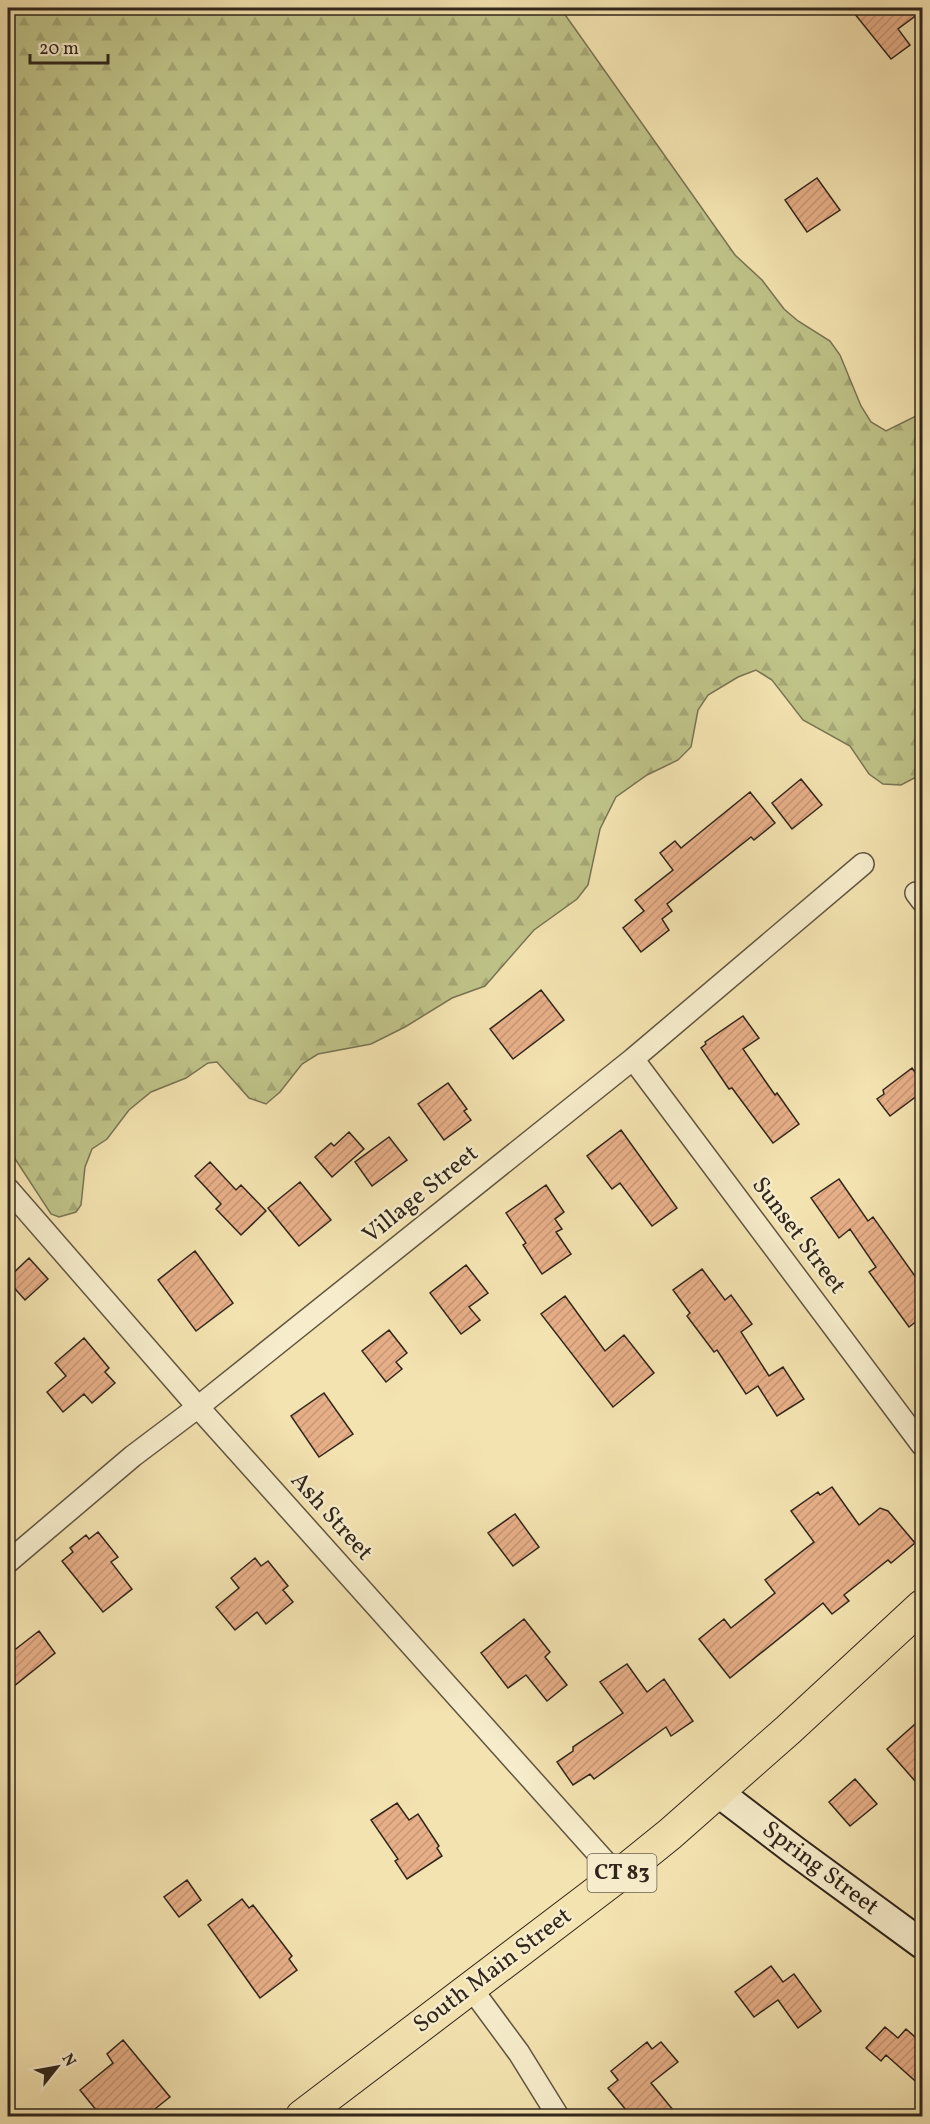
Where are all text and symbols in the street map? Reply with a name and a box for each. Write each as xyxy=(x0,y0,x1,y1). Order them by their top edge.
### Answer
scale bar xyxy=(30,27,108,65)
text: 20 m xyxy=(39,37,79,62)
street label: Village Street xyxy=(356,1138,486,1252)
street label: Sunset Street xyxy=(743,1170,853,1302)
street label: Ash Street xyxy=(282,1465,380,1569)
street label: Spring Street xyxy=(754,1814,886,1924)
road number: CT 83 xyxy=(588,1854,656,1892)
street label: South Main Street xyxy=(407,1900,579,2042)
north arrow xyxy=(27,2037,87,2097)
text: N xyxy=(56,2050,81,2071)

